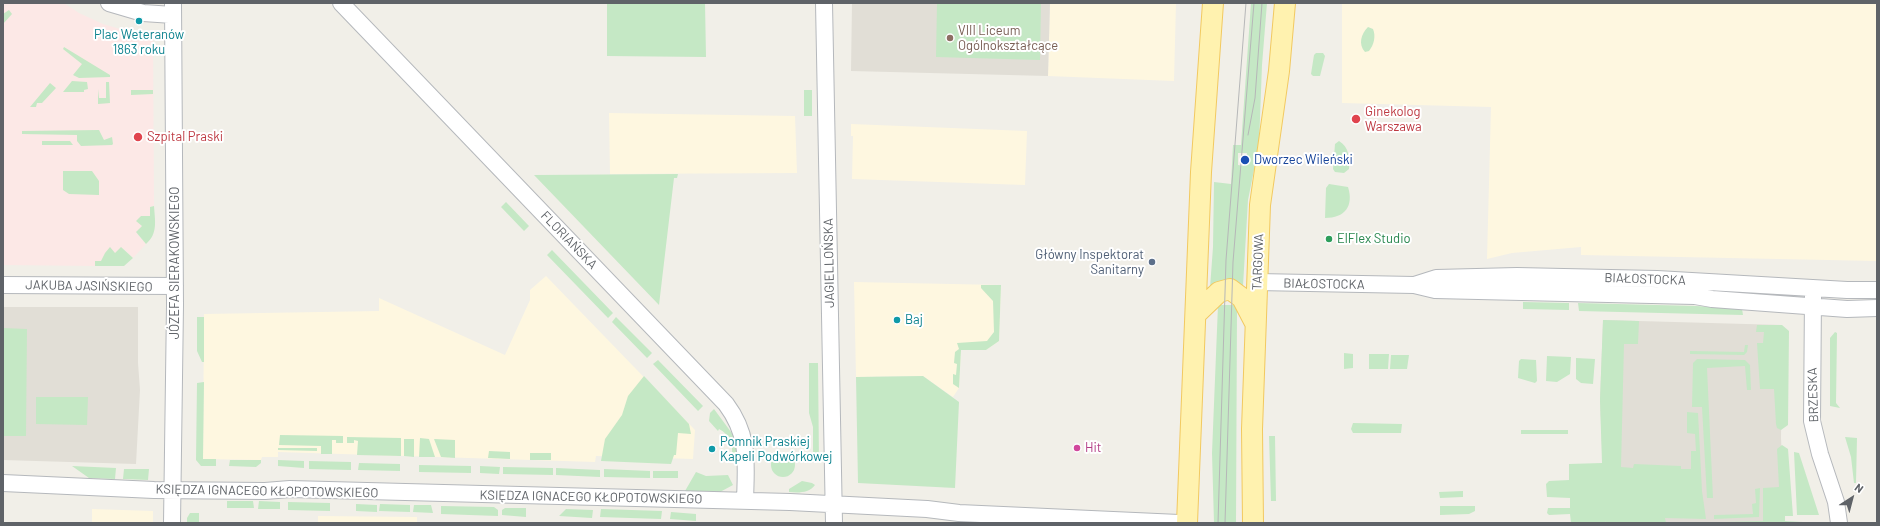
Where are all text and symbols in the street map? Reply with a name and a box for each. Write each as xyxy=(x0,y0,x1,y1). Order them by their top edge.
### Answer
marker: Plac Weteranów 1863 roku xyxy=(134,16,144,26)
place label: VIII Liceum Ogólnokształcące xyxy=(958,23,1058,54)
place label: Plac Weteranów 1863 roku xyxy=(94,27,184,58)
marker: VIII Liceum Ogólnokształcące xyxy=(945,33,955,43)
place label: Ginekolog Warszawa xyxy=(1365,104,1422,135)
marker: Ginekolog Warszawa xyxy=(1350,113,1362,125)
place label: Szpital Praski xyxy=(147,129,223,145)
marker: Szpital Praski xyxy=(132,131,144,143)
place label: Dworzec Wileński xyxy=(1254,152,1353,168)
marker: Dworzec Wileński xyxy=(1239,154,1251,166)
street label: JÓZEFA SIERAKOWSKIEGO xyxy=(167,187,183,339)
street label: FLORIAŃSKA xyxy=(537,208,601,272)
street label: JAGIELLOŃSKA xyxy=(820,218,838,308)
place label: ElFlex Studio xyxy=(1337,231,1411,247)
street label: TARGOWA xyxy=(1249,233,1267,291)
marker: ElFlex Studio xyxy=(1324,234,1334,244)
place label: Główny Inspektorat Sanitarny xyxy=(1035,247,1144,278)
marker: Główny Inspektorat Sanitarny xyxy=(1147,257,1157,267)
street label: BIAŁOSTOCKA xyxy=(1604,270,1686,288)
street label: BIAŁOSTOCKA xyxy=(1283,275,1365,293)
street label: JAKUBA JASIŃSKIEGO xyxy=(25,277,153,295)
place label: Baj xyxy=(905,312,923,328)
marker: Baj xyxy=(892,315,902,325)
street label: BRZESKA xyxy=(1804,367,1822,423)
place label: Pomnik Praskiej Kapeli Podwórkowej xyxy=(720,434,832,465)
place label: Hit xyxy=(1085,440,1102,456)
marker: Hit xyxy=(1072,443,1082,453)
marker: Pomnik Praskiej Kapeli Podwórkowej xyxy=(707,444,717,454)
north arrow xyxy=(1832,478,1872,518)
text: N xyxy=(1853,480,1866,495)
street label: KSIĘDZA IGNACEGO KŁOPOTOWSKIEGO xyxy=(155,481,379,501)
street label: KSIĘDZA IGNACEGO KŁOPOTOWSKIEGO xyxy=(479,487,703,507)

